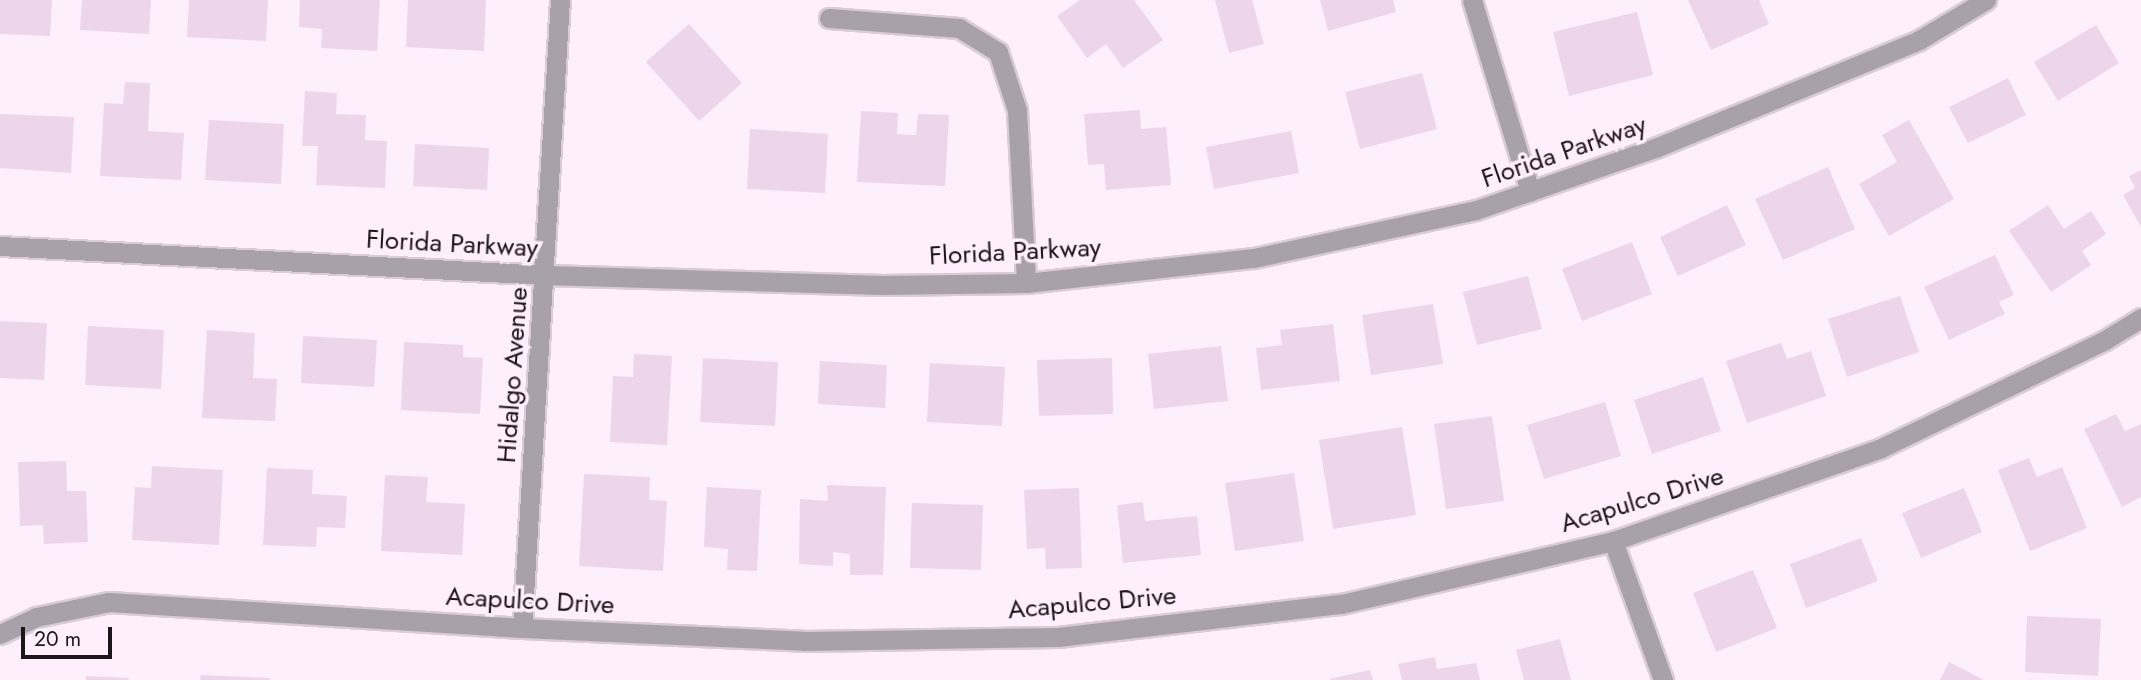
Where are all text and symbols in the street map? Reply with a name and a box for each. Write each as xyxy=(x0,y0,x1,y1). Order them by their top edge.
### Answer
street label: Florida Parkway xyxy=(1478,109,1650,195)
street label: Florida Parkway xyxy=(365,224,539,264)
street label: Florida Parkway xyxy=(928,232,1102,272)
street label: Hidalgo Avenue xyxy=(491,286,535,464)
street label: Acapulco Drive xyxy=(1557,460,1727,540)
street label: Acapulco Drive xyxy=(1007,580,1177,626)
street label: Acapulco Drive xyxy=(445,581,615,621)
scale bar xyxy=(24,614,116,658)
text: 20 m xyxy=(34,624,81,654)

